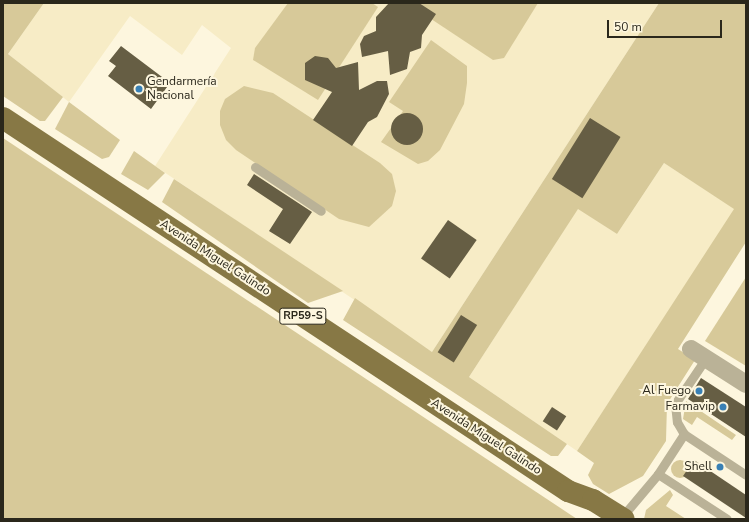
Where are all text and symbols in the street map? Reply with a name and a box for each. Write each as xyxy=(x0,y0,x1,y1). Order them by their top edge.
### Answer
scale bar xyxy=(609,12,724,38)
text: 50 m xyxy=(614,19,642,35)
place label: Gendarmería Nacional xyxy=(147,75,217,103)
marker: Gendarmería Nacional xyxy=(134,84,144,94)
street label: Avenida Miguel Galindo xyxy=(157,217,273,299)
road number: RP59-S xyxy=(279,307,327,325)
place label: Al Fuego xyxy=(642,384,691,398)
marker: Al Fuego xyxy=(694,386,704,396)
street label: Avenida Miguel Galindo xyxy=(428,396,544,478)
place label: Farmavip xyxy=(665,400,715,414)
marker: Farmavip xyxy=(718,402,728,412)
place label: Shell xyxy=(684,460,712,474)
marker: Shell xyxy=(715,462,725,472)

